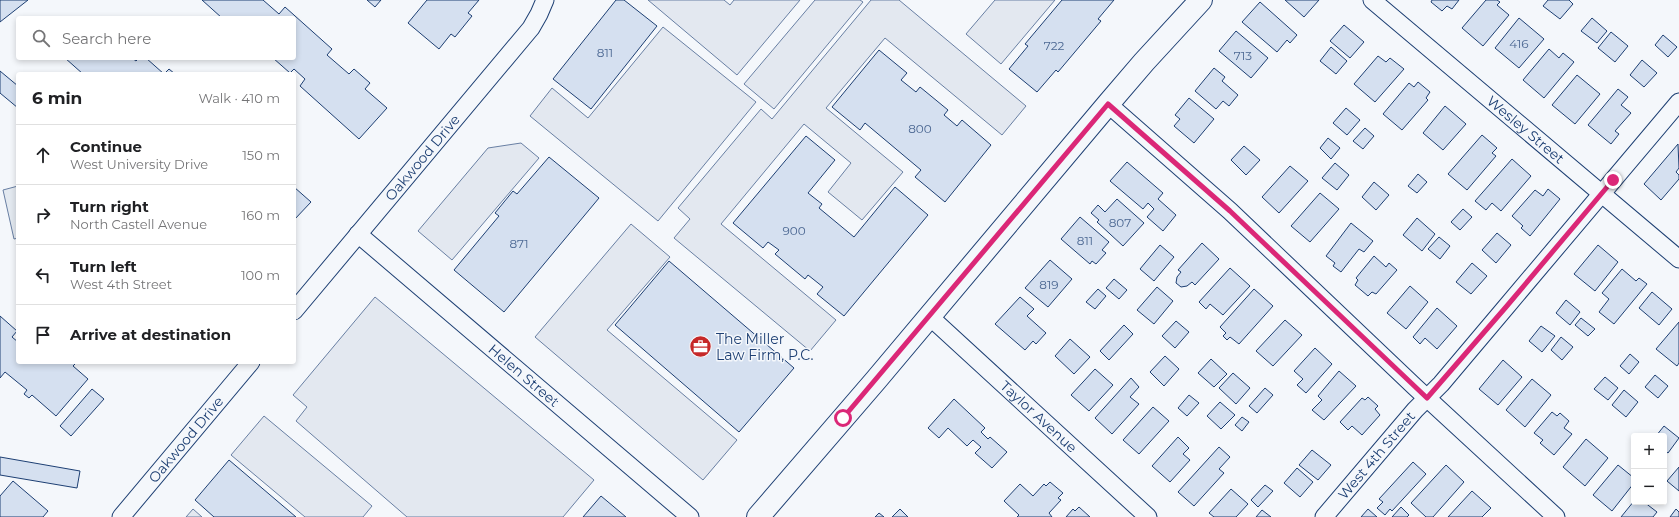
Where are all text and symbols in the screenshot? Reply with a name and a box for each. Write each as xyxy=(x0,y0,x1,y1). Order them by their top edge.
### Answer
search box xyxy=(16,16,296,60)
icon: search xyxy=(30,27,52,49)
text: Search here xyxy=(62,29,151,48)
house number: 416 xyxy=(1509,36,1529,51)
house number: 722 xyxy=(1044,38,1065,53)
house number: 811 xyxy=(597,45,613,60)
house number: 713 xyxy=(1234,48,1252,63)
text: 6 min xyxy=(32,88,82,108)
text: Walk · 410 m xyxy=(198,90,280,106)
street label: Wesley Street xyxy=(1483,92,1568,168)
street label: Oakwood Drive xyxy=(381,111,464,205)
house number: 800 xyxy=(908,121,932,136)
text: Continue xyxy=(70,137,142,156)
icon: ahead xyxy=(32,144,54,166)
text: 150 m xyxy=(242,147,280,163)
text: West University Drive xyxy=(70,156,208,172)
route end xyxy=(1604,171,1622,189)
text: Turn right xyxy=(70,197,149,216)
icon: right xyxy=(32,204,54,226)
text: 160 m xyxy=(242,207,280,223)
house number: 807 xyxy=(1109,215,1131,230)
text: North Castell Avenue xyxy=(70,216,207,232)
house number: 900 xyxy=(782,223,806,238)
house number: 811 xyxy=(1077,233,1093,248)
house number: 871 xyxy=(509,236,529,251)
text: Turn left xyxy=(70,257,137,276)
icon: left xyxy=(32,264,54,286)
text: 100 m xyxy=(241,267,280,283)
text: West 4th Street xyxy=(70,276,172,292)
house number: 819 xyxy=(1039,277,1059,292)
icon: arrive xyxy=(32,324,54,346)
text: Arrive at destination xyxy=(70,325,231,344)
place label: The Miller Law Firm, P.C. xyxy=(716,330,813,364)
office icon: The Miller Law Firm, P.C. xyxy=(687,334,713,360)
street label: Helen Street xyxy=(485,340,563,411)
street label: Taylor Avenue xyxy=(997,377,1081,457)
street label: Oakwood Drive xyxy=(144,393,227,487)
street label: West 4th Street xyxy=(1334,407,1419,503)
route start xyxy=(834,409,852,427)
map controls xyxy=(1631,433,1667,505)
button: + xyxy=(1631,433,1667,469)
button: − xyxy=(1631,469,1667,505)

